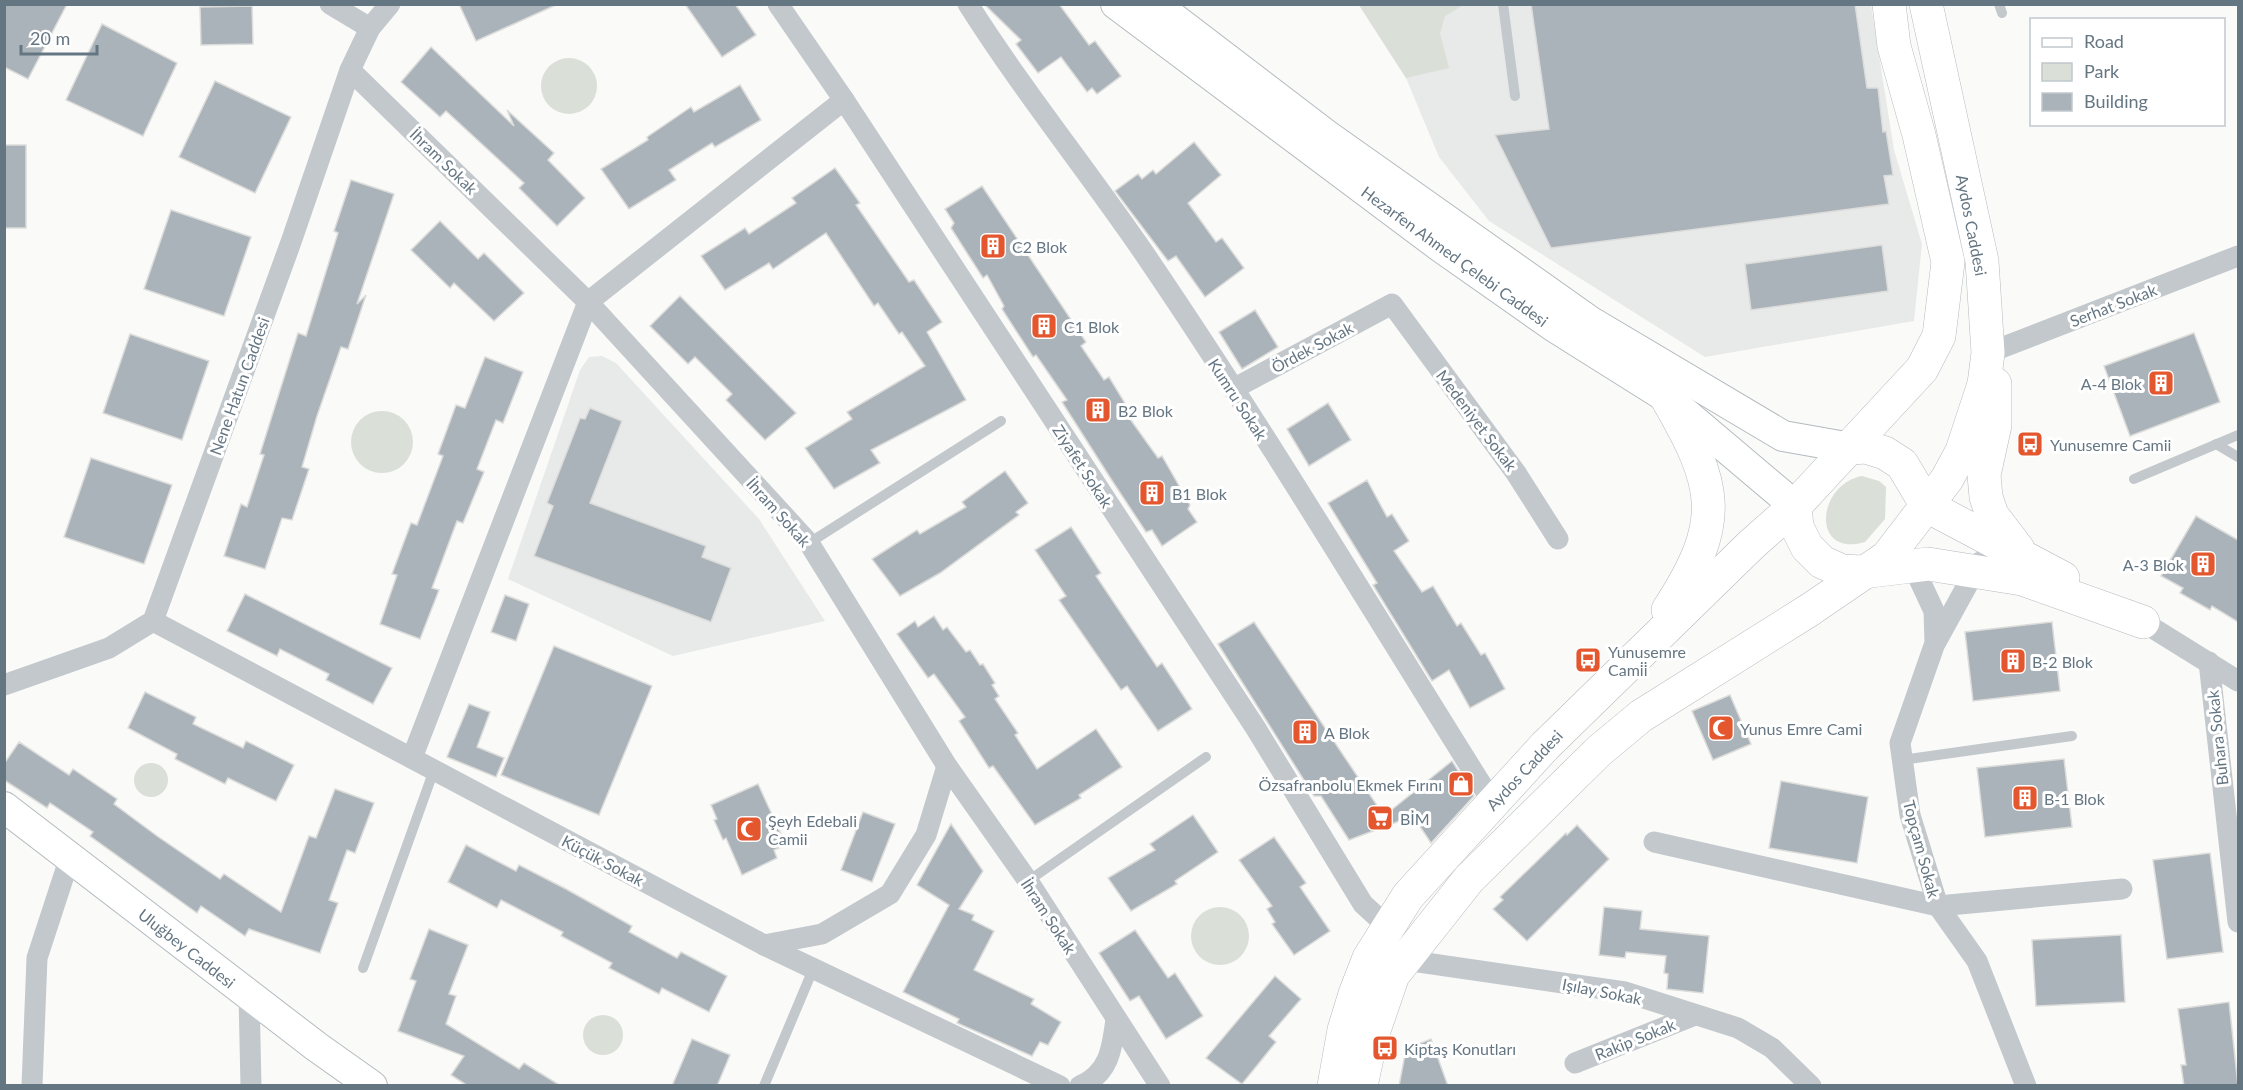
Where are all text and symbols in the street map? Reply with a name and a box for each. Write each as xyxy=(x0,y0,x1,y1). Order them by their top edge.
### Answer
scale bar xyxy=(21,18,98,56)
legend xyxy=(2030,18,2225,126)
text: 20 m xyxy=(30,27,70,49)
text: Road xyxy=(2084,30,2124,52)
text: Park xyxy=(2084,60,2120,82)
text: Building xyxy=(2084,90,2148,112)
street label: İhram Sokak xyxy=(406,124,482,198)
street label: Aydos Caddesi xyxy=(1953,173,1991,277)
street label: Hezarfen Ahmed Çelebi Caddesi xyxy=(1358,182,1552,330)
building icon: C2 Blok xyxy=(978,231,1008,261)
place label: C2 Blok xyxy=(1012,237,1068,256)
street label: Serhat Sokak xyxy=(2067,279,2160,330)
building icon: C1 Blok xyxy=(1029,311,1059,341)
street label: Nene Hatun Caddesi xyxy=(205,315,273,457)
place label: C1 Blok xyxy=(1064,317,1120,336)
street label: Ördek Sokak xyxy=(1268,317,1357,376)
street label: Kumru Sokak xyxy=(1205,355,1272,444)
street label: Medeniyet Sokak xyxy=(1433,366,1522,475)
building icon: A-4 Blok xyxy=(2146,368,2176,398)
place label: A-4 Blok xyxy=(2081,374,2143,393)
building icon: B2 Blok xyxy=(1083,395,1113,425)
place label: B2 Blok xyxy=(1118,401,1174,420)
street label: Ziyafet Sokak xyxy=(1049,421,1117,512)
bus stop icon: Yunusemre Camii xyxy=(2015,429,2045,459)
place label: Yunusemre Camii xyxy=(2050,435,2171,454)
street label: İhram Sokak xyxy=(743,474,815,551)
building icon: B1 Blok xyxy=(1137,478,1167,508)
place label: B1 Blok xyxy=(1172,484,1228,503)
building icon: A-3 Blok xyxy=(2188,549,2218,579)
place label: A-3 Blok xyxy=(2123,555,2185,574)
place label: Yunusemre Cami̇i̇ xyxy=(1608,642,1686,679)
bus stop icon: Yunusemre Cami̇i̇ xyxy=(1573,645,1603,675)
building icon: B-2 Blok xyxy=(1998,646,2028,676)
place label: B-2 Blok xyxy=(2032,652,2094,671)
street label: Buhara Sokak xyxy=(2202,689,2231,787)
mosque icon: Yunus Emre Cami xyxy=(1706,713,1736,743)
building icon: A Blok xyxy=(1290,717,1320,747)
place label: Yunus Emre Cami xyxy=(1740,719,1862,738)
place label: A Blok xyxy=(1324,723,1370,742)
street label: Aydos Caddesi xyxy=(1482,726,1566,814)
shop icon: Özsafranbolu Ekmek Fırını xyxy=(1446,769,1476,799)
place label: Özsafranbolu Ekmek Fırını xyxy=(1259,775,1442,794)
building icon: B-1 Blok xyxy=(2010,783,2040,813)
place label: B-1 Blok xyxy=(2044,789,2106,808)
street label: Topçam Sokak xyxy=(1900,798,1944,901)
supermarket icon: BİM xyxy=(1365,803,1395,833)
place label: BİM xyxy=(1400,809,1430,828)
place label: Şeyh Edebali Camii xyxy=(768,811,857,848)
mosque icon: Şeyh Edebali Camii xyxy=(734,814,764,844)
street label: Küçük Sokak xyxy=(559,831,648,890)
street label: İhram Sokak xyxy=(1018,875,1081,958)
street label: Uluğbey Caddesi xyxy=(135,904,239,992)
street label: Işılay Sokak xyxy=(1561,974,1644,1008)
street label: Rakip Sokak xyxy=(1592,1014,1679,1064)
bus stop icon: Kiptaş Konutları xyxy=(1370,1033,1400,1063)
place label: Kiptaş Konutları xyxy=(1404,1039,1516,1058)

